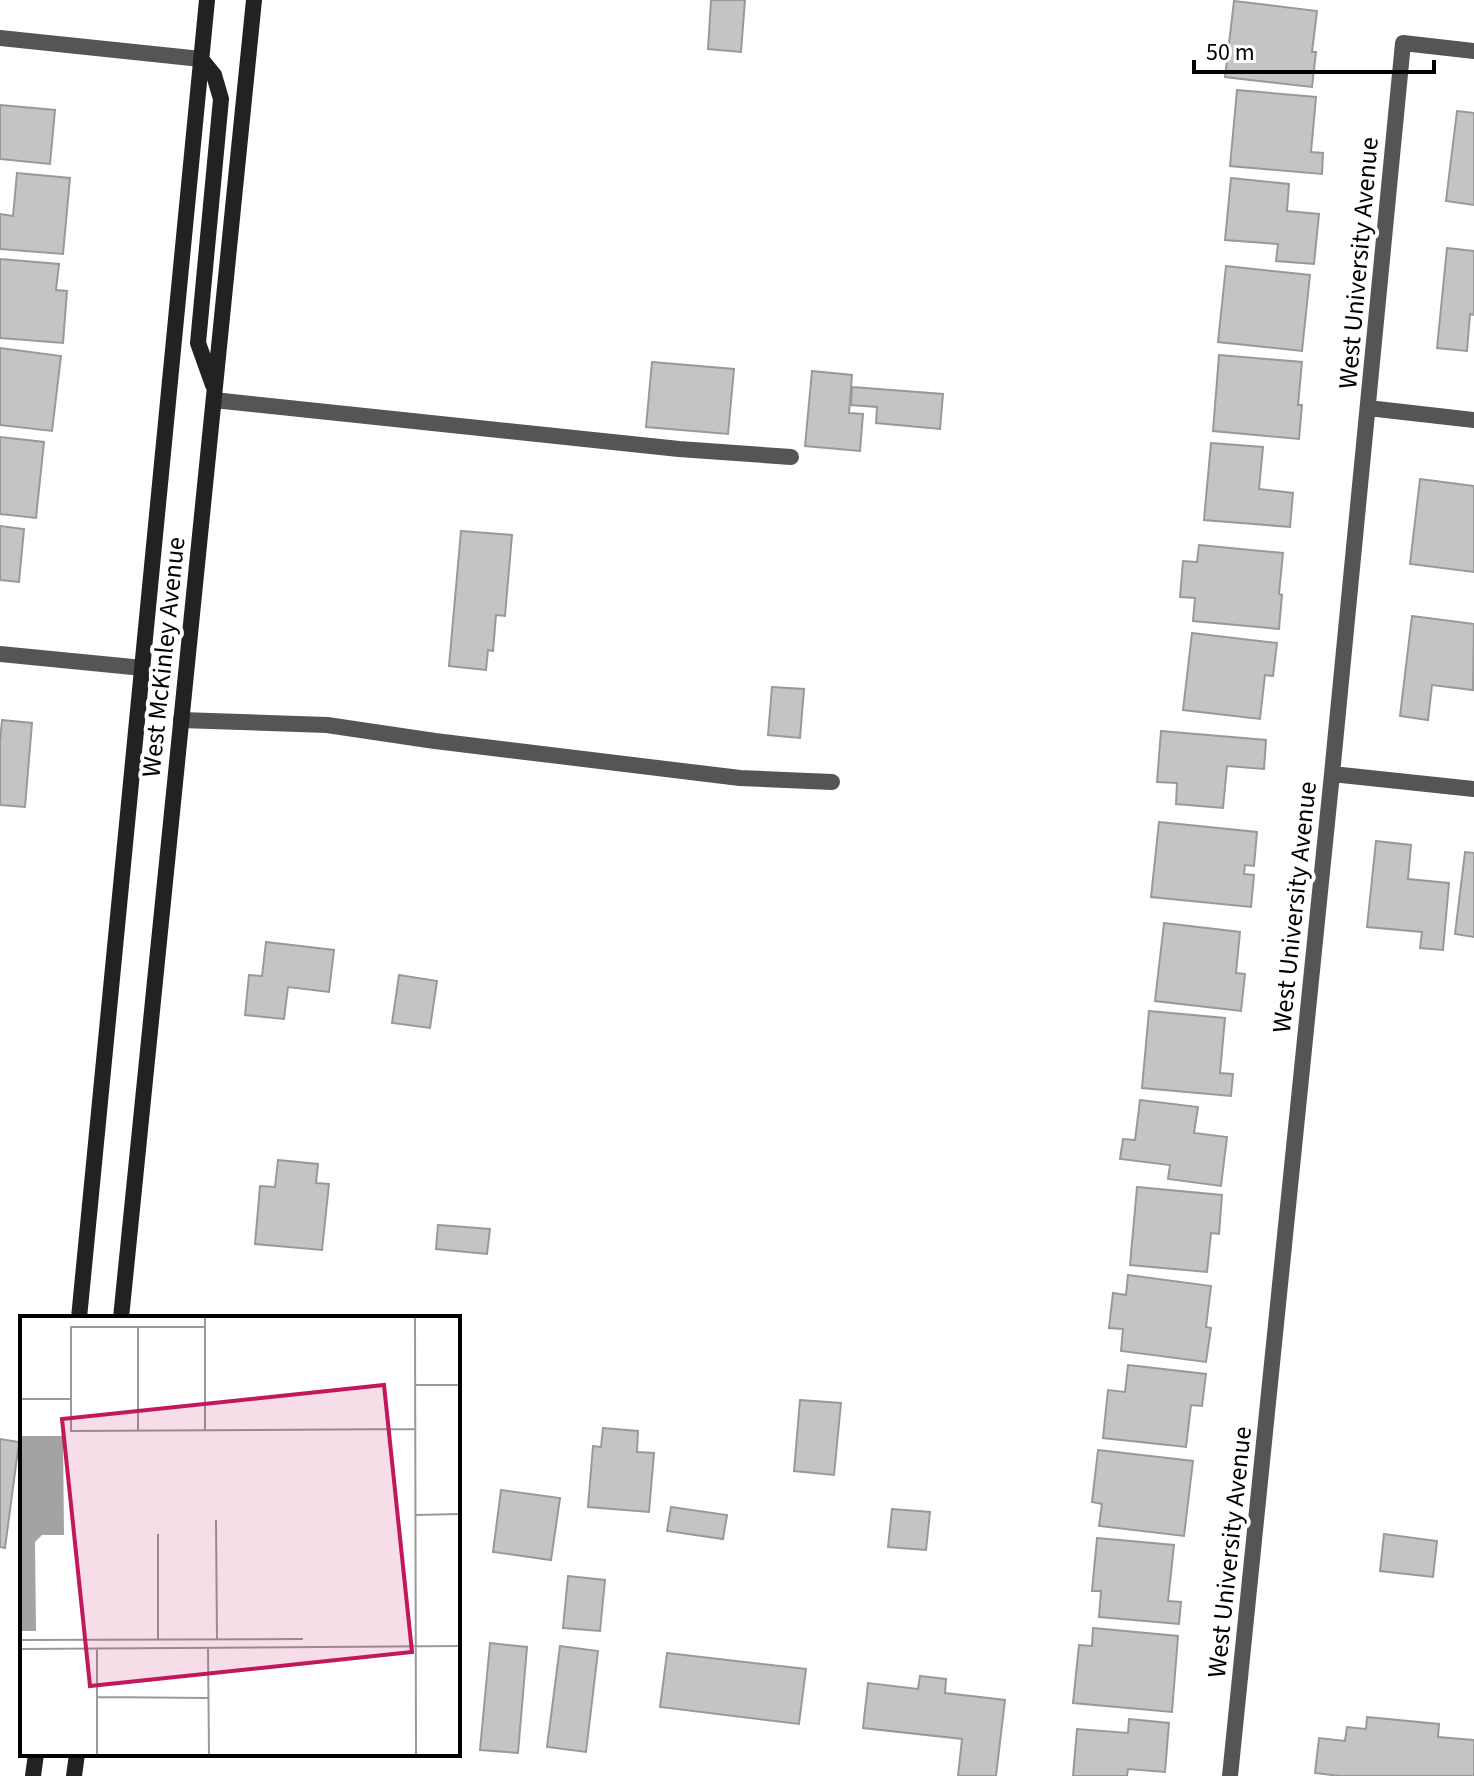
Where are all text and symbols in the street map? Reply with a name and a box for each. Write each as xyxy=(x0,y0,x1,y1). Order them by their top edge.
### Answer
scale bar xyxy=(1194,24,1434,74)
text: 50 m xyxy=(1206,35,1255,70)
street label: West University Avenue xyxy=(1329,136,1388,390)
street label: West McKinley Avenue xyxy=(132,535,195,779)
street label: West University Avenue xyxy=(1263,780,1326,1035)
inset map xyxy=(20,1316,460,1756)
street label: West University Avenue xyxy=(1198,1425,1261,1680)

